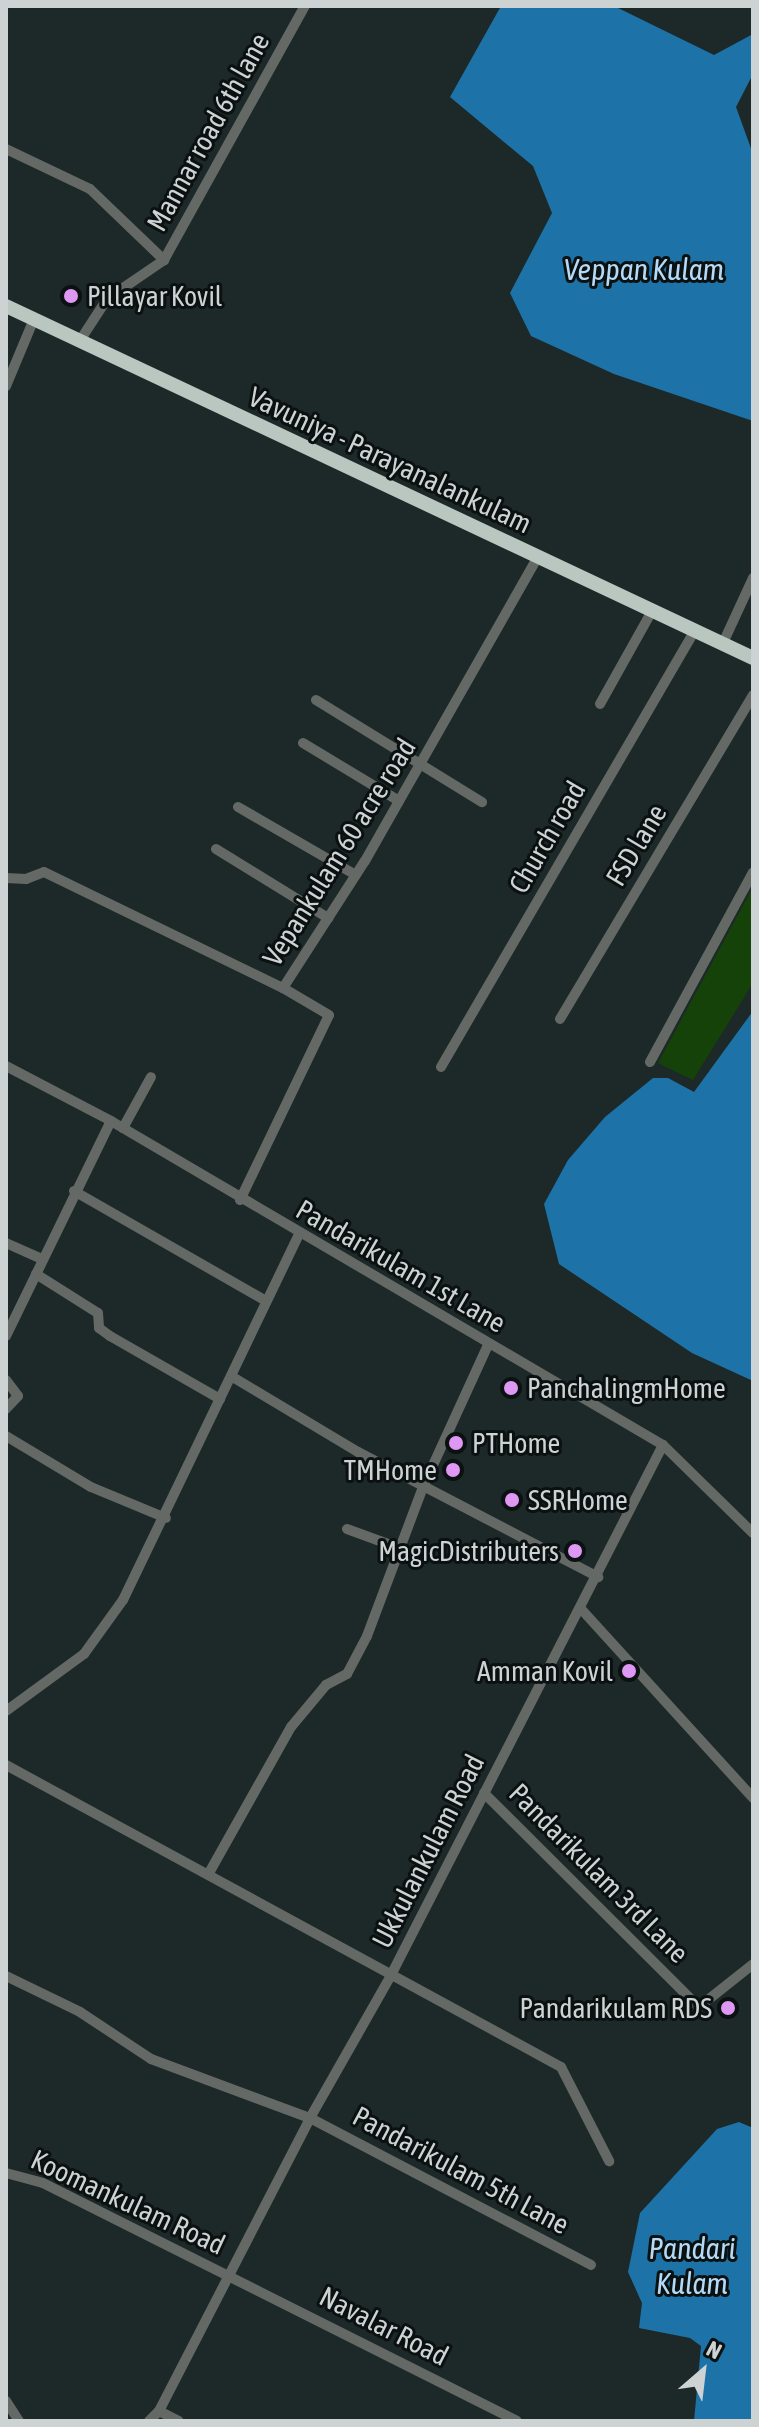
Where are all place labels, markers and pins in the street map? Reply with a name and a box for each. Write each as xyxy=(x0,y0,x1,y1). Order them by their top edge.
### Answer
place label: Pillayar Kovil xyxy=(87,279,222,313)
marker: Pillayar Kovil xyxy=(62,287,80,305)
place label: PanchalingmHome xyxy=(527,1371,726,1405)
marker: PanchalingmHome xyxy=(502,1379,520,1397)
place label: PTHome xyxy=(472,1426,560,1460)
marker: PTHome xyxy=(447,1434,465,1452)
place label: TMHome xyxy=(344,1453,437,1487)
marker: TMHome xyxy=(444,1461,462,1479)
place label: SSRHome xyxy=(528,1483,628,1517)
marker: SSRHome xyxy=(503,1491,521,1509)
place label: MagicDistributers xyxy=(378,1534,559,1568)
marker: MagicDistributers xyxy=(566,1542,584,1560)
place label: Amman Kovil xyxy=(477,1654,613,1688)
marker: Amman Kovil xyxy=(620,1662,638,1680)
place label: Pandarikulam RDS xyxy=(520,1991,712,2025)
marker: Pandarikulam RDS xyxy=(719,1999,737,2017)

